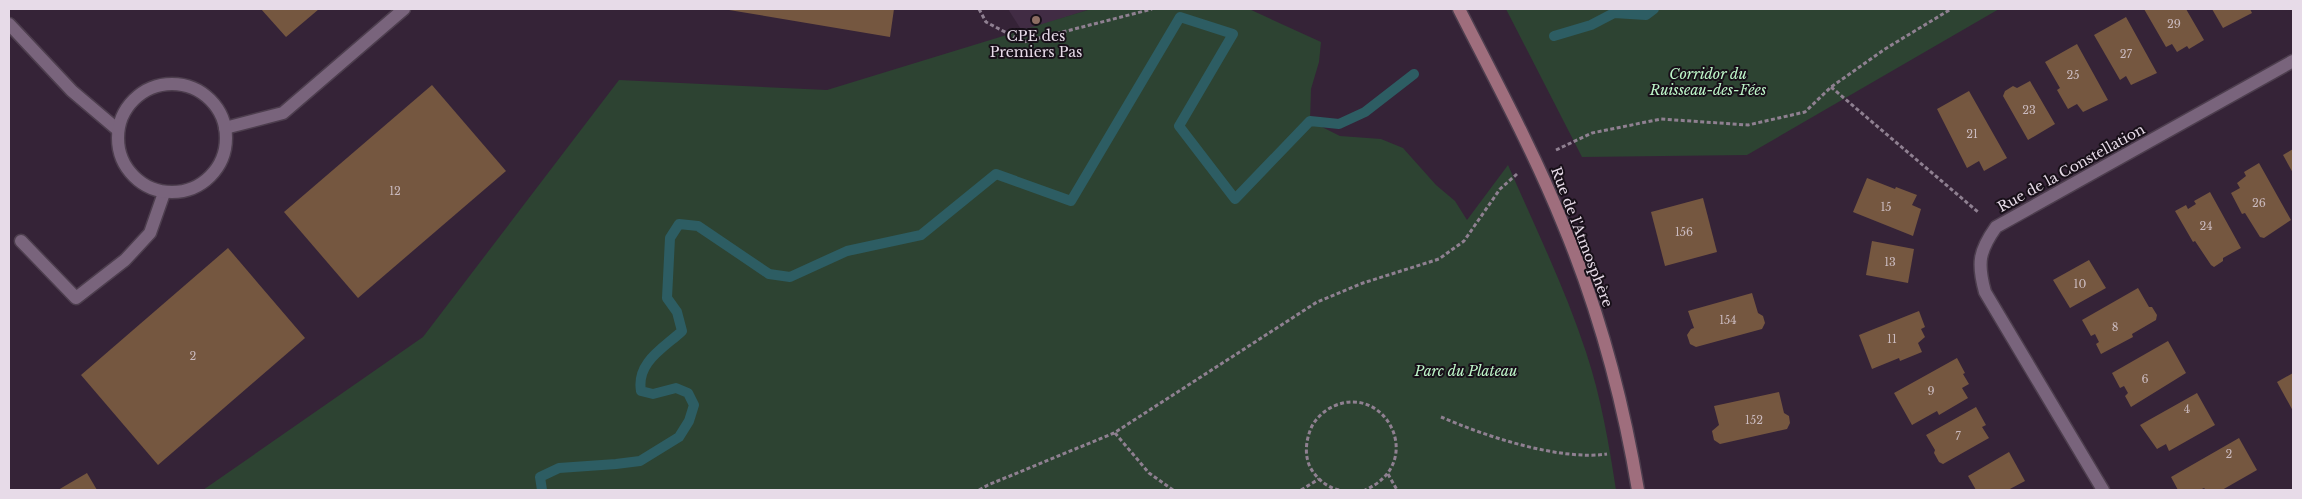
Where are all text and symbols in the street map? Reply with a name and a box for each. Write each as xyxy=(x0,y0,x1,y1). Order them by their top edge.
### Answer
marker: CPE des Premiers Pas xyxy=(1030,14,1042,26)
house number: 29 xyxy=(2167,17,2181,31)
place label: CPE des Premiers Pas xyxy=(990,27,1082,61)
house number: 27 xyxy=(2120,47,2133,61)
park label: Corridor du Ruisseau-des-Fées xyxy=(1649,65,1766,99)
house number: 25 xyxy=(2066,68,2080,82)
house number: 23 xyxy=(2022,103,2036,117)
street label: Rue de la Constellation xyxy=(1994,120,2148,216)
house number: 21 xyxy=(1966,127,1978,141)
street label: Rue de l'Atmosphère xyxy=(1547,164,1617,310)
house number: 12 xyxy=(389,184,401,198)
house number: 26 xyxy=(2252,196,2266,210)
house number: 15 xyxy=(1880,200,1892,214)
house number: 24 xyxy=(2199,219,2213,233)
house number: 156 xyxy=(1675,225,1693,239)
house number: 13 xyxy=(1884,255,1896,269)
house number: 10 xyxy=(2074,277,2087,291)
house number: 154 xyxy=(1719,313,1737,327)
house number: 8 xyxy=(2112,320,2118,334)
house number: 11 xyxy=(1887,332,1897,346)
house number: 2 xyxy=(190,349,197,363)
park label: Parc du Plateau xyxy=(1414,362,1517,380)
house number: 6 xyxy=(2141,372,2149,386)
house number: 9 xyxy=(1927,384,1935,398)
house number: 4 xyxy=(2184,402,2190,416)
house number: 152 xyxy=(1745,413,1763,427)
house number: 7 xyxy=(1955,429,1961,443)
house number: 2 xyxy=(2226,447,2233,461)

